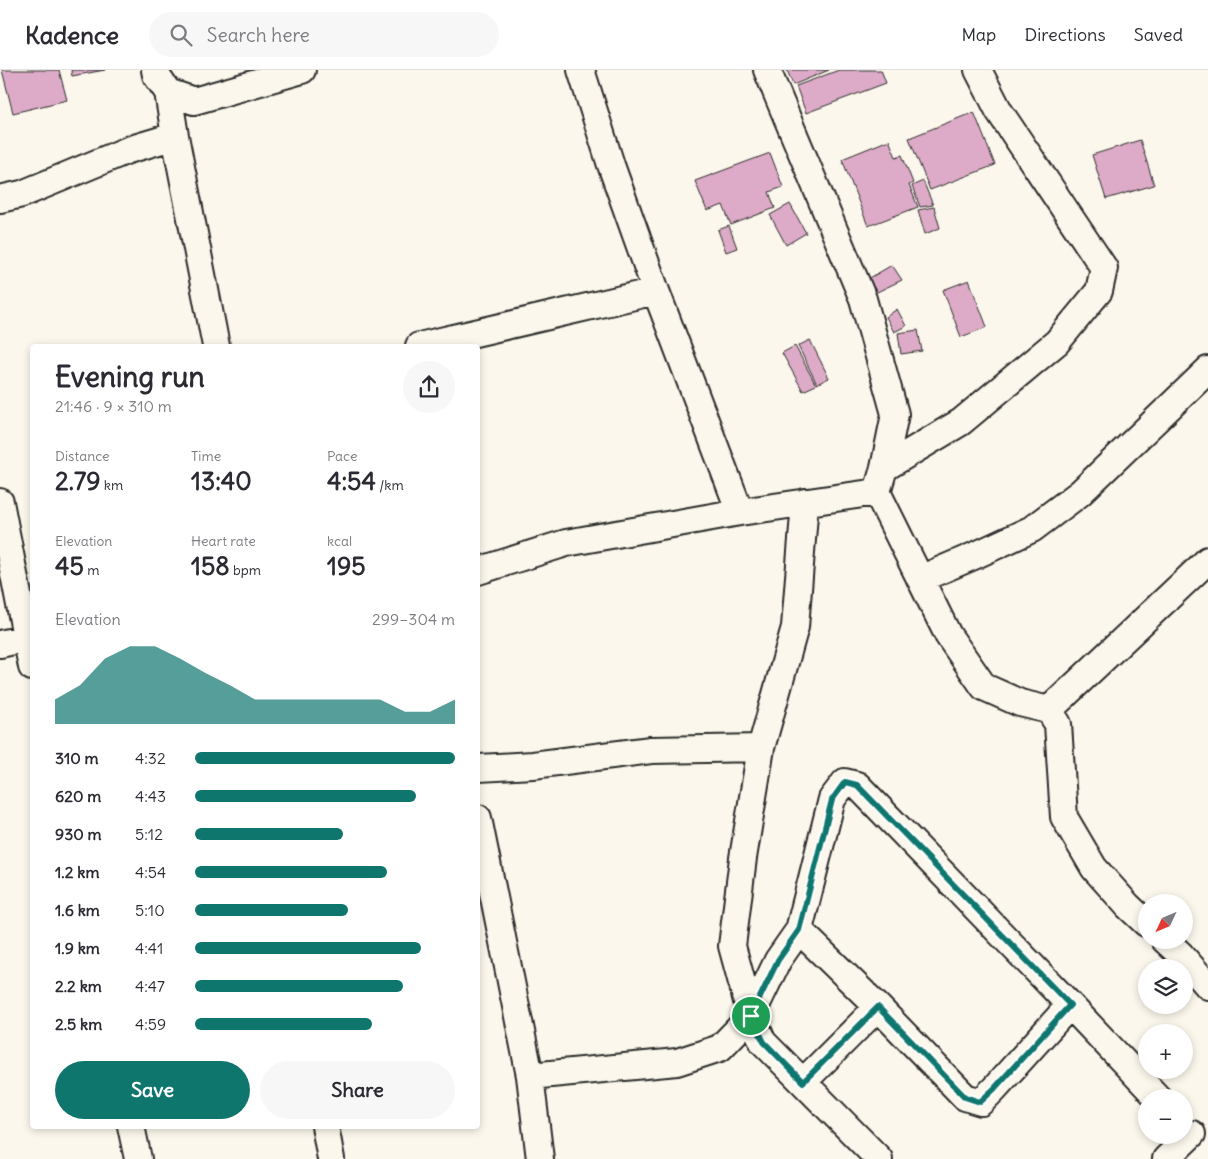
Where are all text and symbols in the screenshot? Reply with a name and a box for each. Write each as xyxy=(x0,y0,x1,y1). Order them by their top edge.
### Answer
search box xyxy=(149,12,499,57)
text: Kadence xyxy=(25,20,119,50)
icon: search xyxy=(167,21,195,49)
text: Search here xyxy=(207,23,310,47)
text: Map xyxy=(961,23,996,46)
text: Directions xyxy=(1024,23,1106,46)
text: Saved xyxy=(1134,23,1183,46)
text: Evening run xyxy=(55,359,205,395)
button: share xyxy=(403,361,455,413)
text: 21:46 · 9 × 310 m xyxy=(55,396,172,416)
text: Distance xyxy=(55,447,110,465)
text: Time xyxy=(191,447,221,465)
text: Pace xyxy=(327,447,357,465)
text: 2.79 xyxy=(55,465,101,497)
text: 13:40 xyxy=(191,465,252,497)
text: 4:54 xyxy=(327,465,376,497)
text: km xyxy=(101,476,123,494)
text: /km xyxy=(376,476,404,494)
text: Elevation xyxy=(55,532,112,550)
text: Heart rate xyxy=(191,532,256,550)
text: kcal xyxy=(327,532,352,550)
text: 45 xyxy=(55,550,84,582)
text: 158 xyxy=(191,550,230,582)
text: 195 xyxy=(327,550,366,582)
text: m xyxy=(84,561,99,579)
text: bpm xyxy=(230,561,261,579)
text: Elevation xyxy=(55,609,121,629)
text: 299–304 m xyxy=(372,609,455,629)
text: 310 m xyxy=(55,748,99,768)
text: 4:32 xyxy=(135,748,166,768)
text: 620 m xyxy=(55,786,101,806)
text: 4:43 xyxy=(135,786,166,806)
text: 930 m xyxy=(55,824,102,844)
text: 5:12 xyxy=(135,824,163,844)
text: 1.2 km xyxy=(55,862,99,882)
text: 4:54 xyxy=(135,862,166,882)
north arrow xyxy=(1138,894,1192,949)
map controls xyxy=(1138,894,1193,1144)
text: 1.6 km xyxy=(55,900,100,920)
text: 5:10 xyxy=(135,900,165,920)
text: 1.9 km xyxy=(55,938,100,958)
text: 4:41 xyxy=(135,938,163,958)
button: layers xyxy=(1138,959,1193,1014)
text: 2.2 km xyxy=(55,976,102,996)
text: 4:47 xyxy=(135,976,165,996)
pin xyxy=(730,995,772,1037)
icon: arrive xyxy=(737,1002,765,1030)
text: 2.5 km xyxy=(55,1014,102,1034)
text: 4:59 xyxy=(135,1014,166,1034)
button: + xyxy=(1138,1024,1193,1079)
button: Save xyxy=(55,1061,250,1119)
button: Share xyxy=(260,1061,455,1119)
button: − xyxy=(1138,1089,1193,1144)

